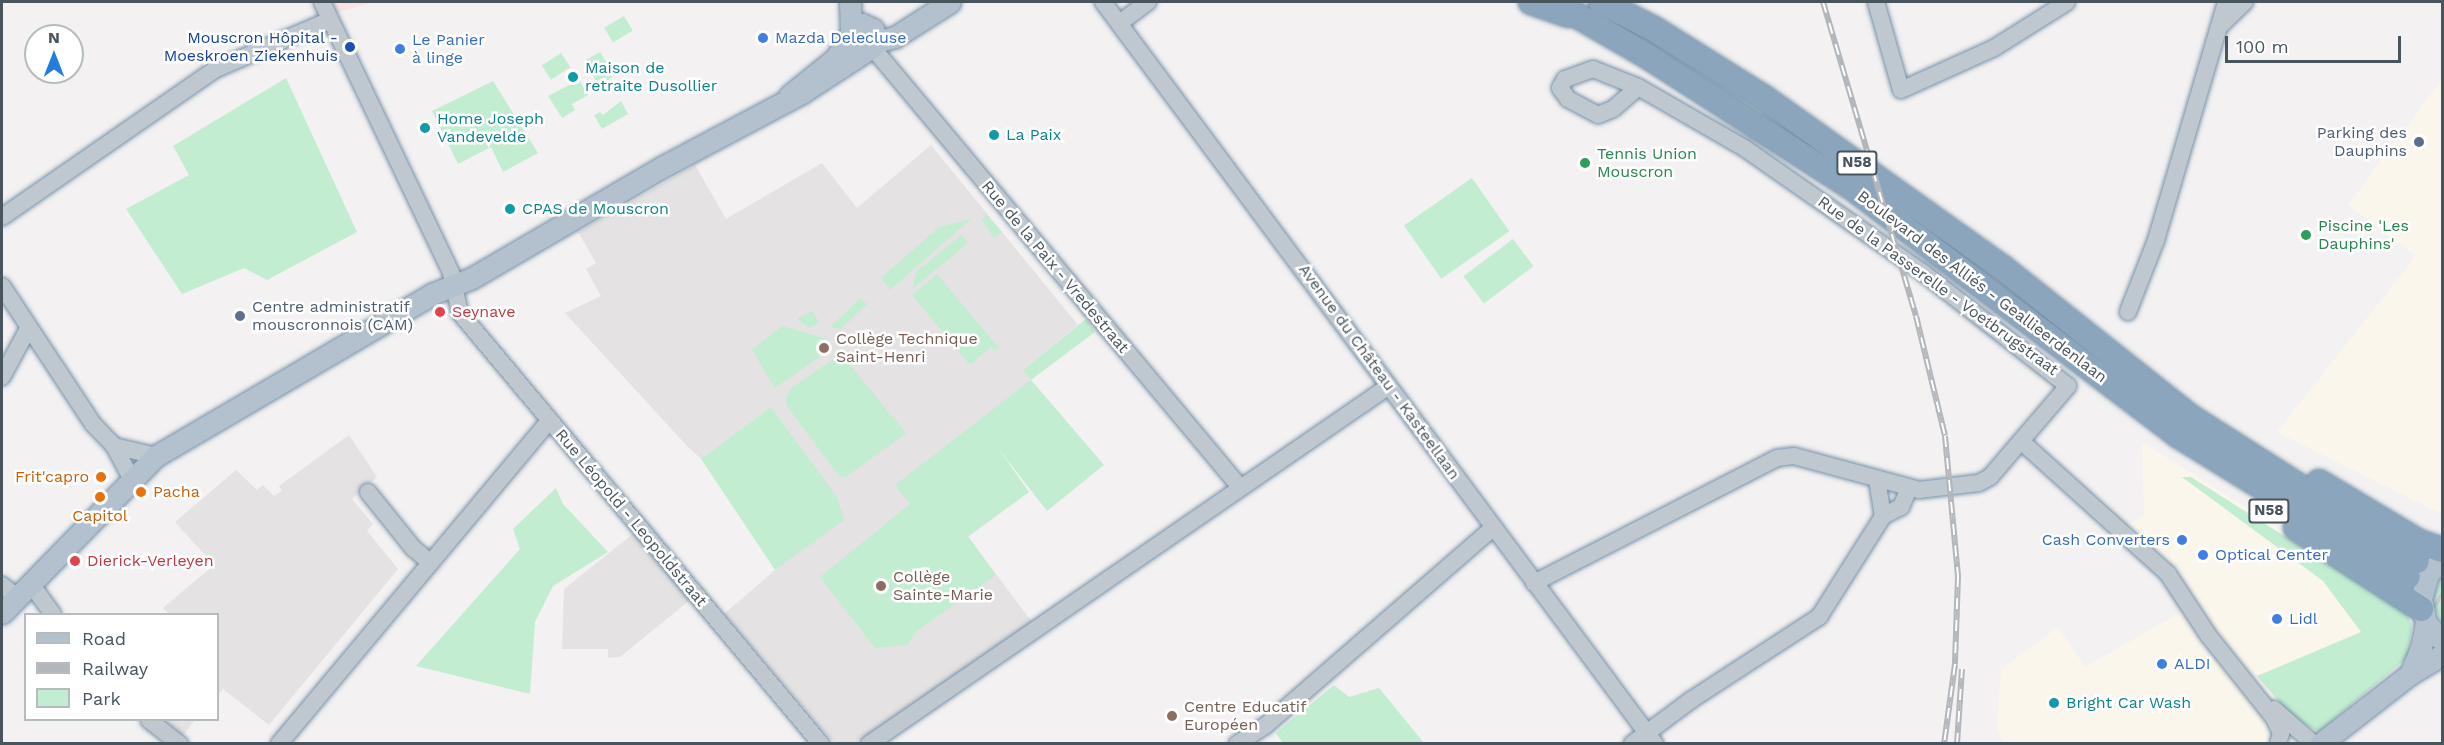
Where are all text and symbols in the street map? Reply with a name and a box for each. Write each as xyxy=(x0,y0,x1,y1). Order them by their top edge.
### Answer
north arrow xyxy=(24,24,84,84)
scale bar xyxy=(2228,24,2404,62)
text: N xyxy=(48,28,60,47)
place label: Mouscron Hôpital - Moeskroen Ziekenhuis xyxy=(164,28,338,66)
place label: Mazda Delecluse xyxy=(775,28,907,48)
place label: Le Panier à linge xyxy=(412,30,485,68)
marker: Mazda Delecluse xyxy=(756,31,770,45)
text: 100 m xyxy=(2236,36,2289,57)
marker: Mouscron Hôpital - Moeskroen Ziekenhuis xyxy=(343,40,357,54)
marker: Le Panier à linge xyxy=(393,42,407,56)
place label: Maison de retraite Dusollier xyxy=(585,58,717,96)
marker: Maison de retraite Dusollier xyxy=(566,70,580,84)
place label: Home Joseph Vandevelde xyxy=(437,109,544,147)
marker: Home Joseph Vandevelde xyxy=(418,121,432,135)
place label: Parking des Dauphins xyxy=(2317,123,2407,161)
place label: La Paix xyxy=(1006,125,1062,145)
marker: La Paix xyxy=(987,128,1001,142)
marker: Parking des Dauphins xyxy=(2412,135,2426,149)
place label: Tennis Union Mouscron xyxy=(1597,144,1697,182)
road number: N58 xyxy=(1836,151,1878,175)
marker: Tennis Union Mouscron xyxy=(1578,156,1592,170)
street label: Rue de la Paix - Vredestraat xyxy=(977,176,1133,358)
street label: Boulevard des Alliés - Geallieerdenlaan xyxy=(1853,187,2111,387)
street label: Rue de la Passerelle - Voetbrugstraat xyxy=(1814,192,2062,380)
place label: CPAS de Mouscron xyxy=(522,199,669,219)
marker: CPAS de Mouscron xyxy=(503,202,517,216)
place label: Piscine 'Les Dauphins' xyxy=(2318,216,2409,254)
marker: Piscine 'Les Dauphins' xyxy=(2299,228,2313,242)
street label: Avenue du Château - Kasteellaan xyxy=(1294,260,1464,484)
place label: Centre administratif mouscronnois (CAM) xyxy=(252,297,413,335)
place label: Seynave xyxy=(452,302,516,322)
marker: Seynave xyxy=(433,305,447,319)
marker: Centre administratif mouscronnois (CAM) xyxy=(233,309,247,323)
place label: Collège Technique Saint-Henri xyxy=(836,329,978,367)
marker: Collège Technique Saint-Henri xyxy=(817,341,831,355)
street label: Rue Léopold - Leopoldstraat xyxy=(551,425,711,611)
place label: Frit'capro xyxy=(15,467,89,487)
marker: Frit'capro xyxy=(94,470,108,484)
place label: Pacha xyxy=(153,482,200,502)
marker: Pacha xyxy=(134,485,148,499)
marker: Capitol xyxy=(93,490,107,504)
road number: N58 xyxy=(2248,499,2290,523)
place label: Capitol xyxy=(72,506,128,526)
place label: Cash Converters xyxy=(2042,530,2170,550)
marker: Cash Converters xyxy=(2175,533,2189,547)
place label: Optical Center xyxy=(2215,545,2329,565)
marker: Optical Center xyxy=(2196,548,2210,562)
place label: Dierick-Verleyen xyxy=(87,551,214,571)
marker: Dierick-Verleyen xyxy=(68,554,82,568)
place label: Collège Sainte-Marie xyxy=(893,567,993,605)
marker: Collège Sainte-Marie xyxy=(874,579,888,593)
place label: Lidl xyxy=(2289,609,2318,629)
marker: Lidl xyxy=(2270,612,2284,626)
legend xyxy=(24,613,219,721)
text: Road xyxy=(82,628,126,649)
place label: ALDI xyxy=(2174,654,2210,674)
marker: ALDI xyxy=(2155,657,2169,671)
text: Railway xyxy=(82,658,148,679)
text: Park xyxy=(82,688,121,709)
place label: Bright Car Wash xyxy=(2066,693,2192,713)
marker: Bright Car Wash xyxy=(2047,696,2061,710)
place label: Centre Educatif Européen xyxy=(1184,697,1306,735)
marker: Centre Educatif Européen xyxy=(1165,709,1179,723)

